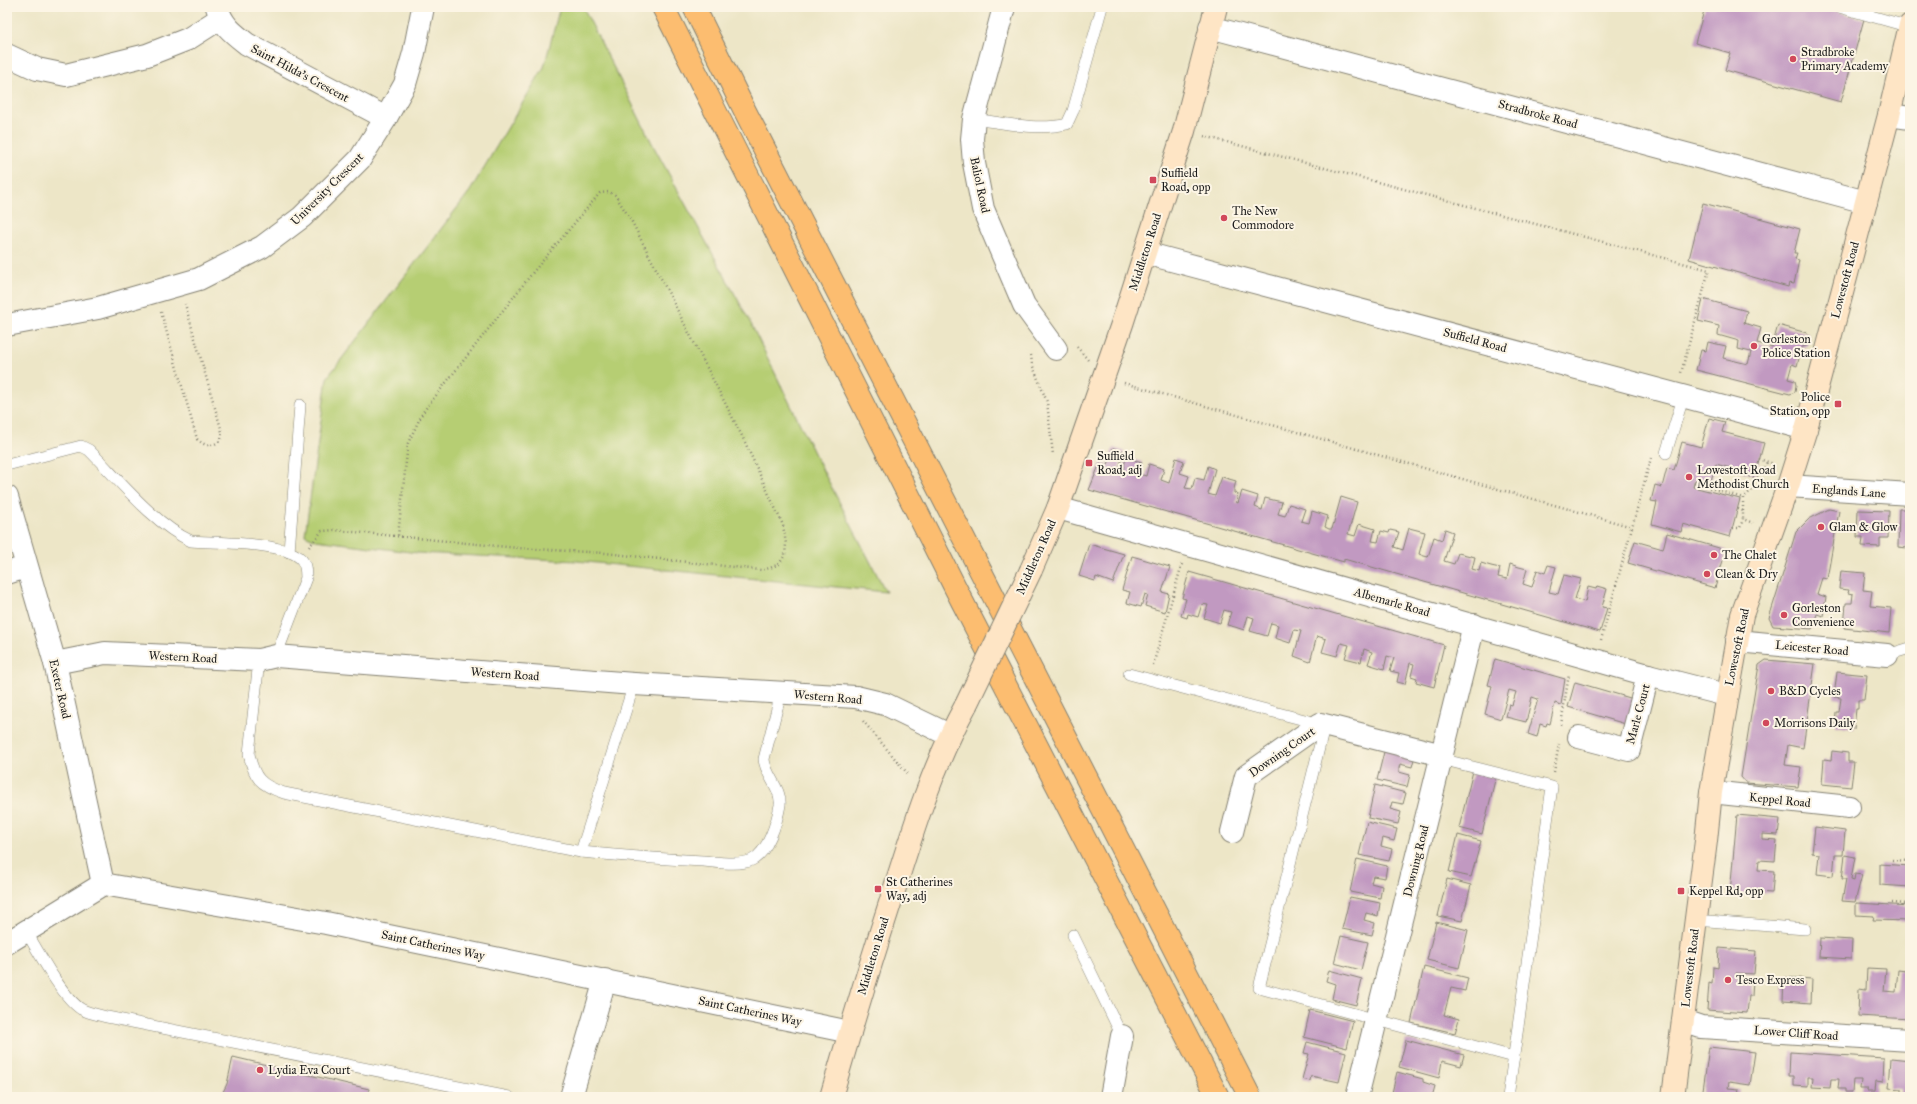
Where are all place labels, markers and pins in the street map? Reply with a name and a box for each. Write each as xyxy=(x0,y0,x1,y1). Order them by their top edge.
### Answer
place label: Stradbroke Primary Academy xyxy=(1801,45,1888,73)
marker: Stradbroke Primary Academy xyxy=(1788,54,1798,64)
place label: Suffield Road, opp xyxy=(1161,166,1210,194)
marker: Suffield Road, opp xyxy=(1148,175,1158,185)
place label: The New Commodore xyxy=(1232,204,1294,232)
marker: The New Commodore xyxy=(1219,213,1229,223)
place label: Gorleston Police Station xyxy=(1762,332,1831,360)
marker: Gorleston Police Station xyxy=(1749,341,1759,351)
place label: Police Station, opp xyxy=(1770,390,1830,418)
marker: Police Station, opp xyxy=(1833,399,1843,409)
place label: Suffield Road, adj xyxy=(1097,449,1142,477)
marker: Suffield Road, adj xyxy=(1084,458,1094,468)
place label: Lowestoft Road Methodist Church xyxy=(1697,463,1789,491)
marker: Lowestoft Road Methodist Church xyxy=(1684,472,1694,482)
place label: Glam & Glow xyxy=(1829,520,1898,534)
marker: Glam & Glow xyxy=(1816,522,1826,532)
place label: The Chalet xyxy=(1722,548,1778,562)
marker: The Chalet xyxy=(1709,550,1719,560)
place label: Clean & Dry xyxy=(1715,567,1778,581)
marker: Clean & Dry xyxy=(1702,569,1712,579)
place label: Gorleston Convenience xyxy=(1792,601,1855,629)
marker: Gorleston Convenience xyxy=(1779,610,1789,620)
place label: B&D Cycles xyxy=(1779,684,1841,698)
marker: B&D Cycles xyxy=(1766,686,1776,696)
place label: Morrisons Daily xyxy=(1774,716,1855,730)
marker: Morrisons Daily xyxy=(1761,718,1771,728)
place label: St Catherines Way, adj xyxy=(886,875,953,903)
marker: St Catherines Way, adj xyxy=(873,884,883,894)
place label: Keppel Rd, opp xyxy=(1689,884,1763,898)
marker: Keppel Rd, opp xyxy=(1676,886,1686,896)
place label: Tesco Express xyxy=(1736,973,1804,987)
marker: Tesco Express xyxy=(1723,975,1733,985)
place label: Lydia Eva Court xyxy=(268,1063,351,1077)
marker: Lydia Eva Court xyxy=(255,1065,265,1075)

